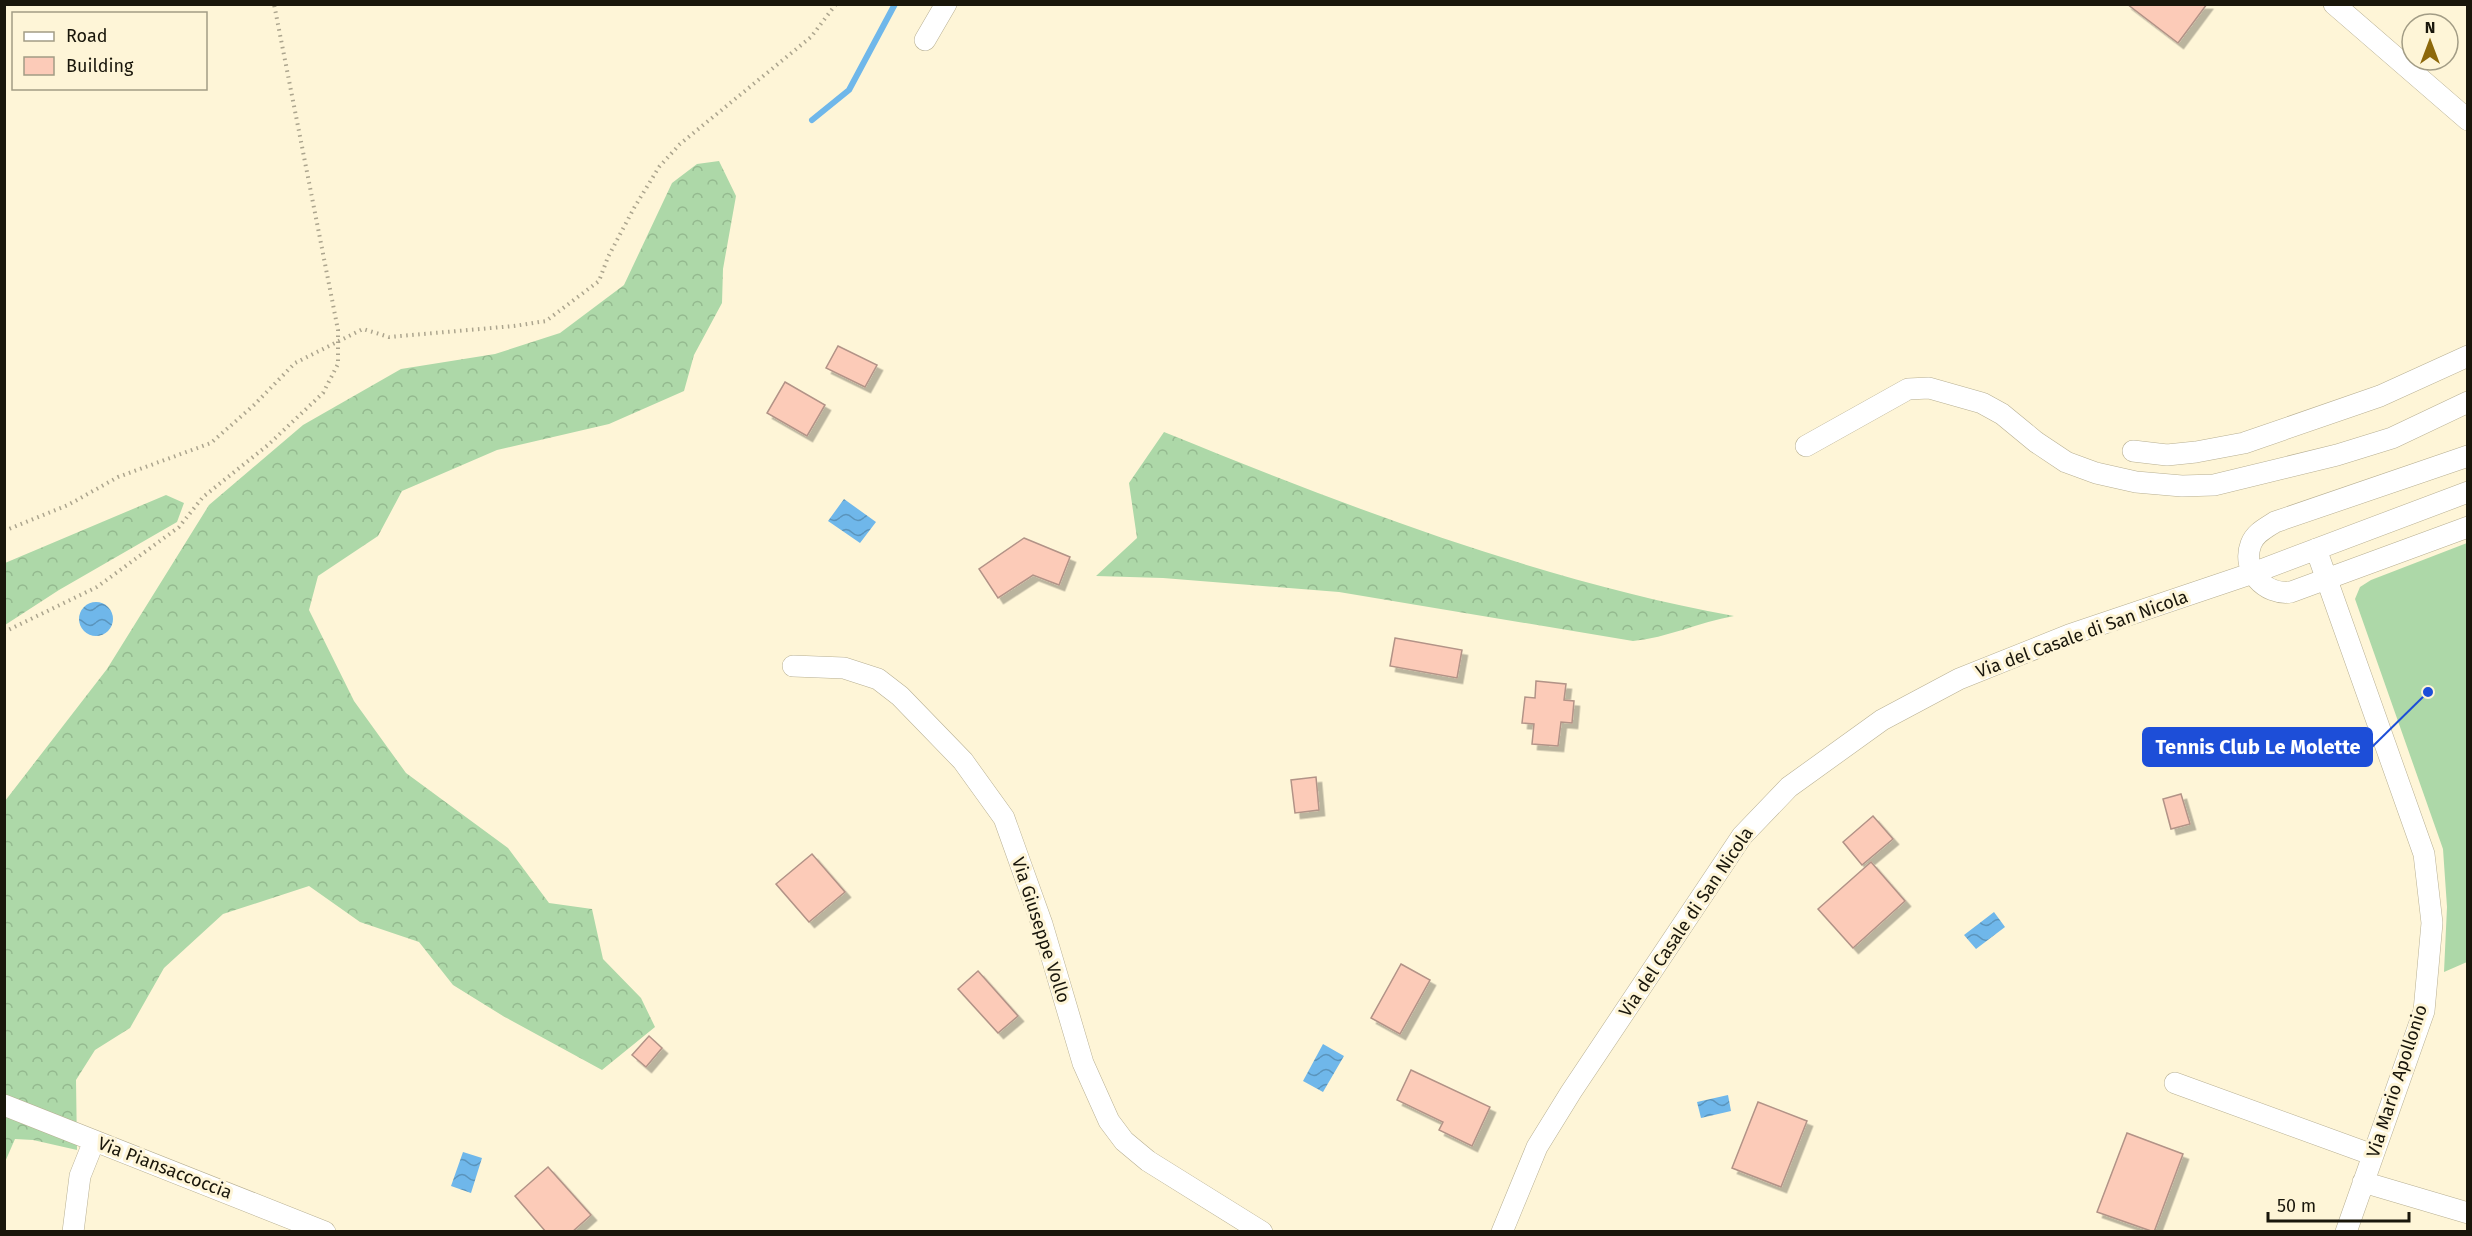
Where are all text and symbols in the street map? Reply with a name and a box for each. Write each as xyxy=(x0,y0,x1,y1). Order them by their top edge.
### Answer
legend xyxy=(12,12,207,90)
north arrow xyxy=(2400,12,2460,72)
text: N xyxy=(2425,18,2435,37)
text: Road xyxy=(66,25,108,47)
text: Building xyxy=(66,55,134,77)
street label: Via del Casale di San Nicola xyxy=(1973,585,2191,683)
callout: Tennis Club Le Molette xyxy=(2143,728,2372,766)
text: Tennis Club Le Molette xyxy=(2155,735,2361,759)
street label: Via del Casale di San Nicola xyxy=(1614,823,1758,1021)
street label: Via Giuseppe Vollo xyxy=(1007,854,1075,1006)
street label: Via Mario Apollonio xyxy=(2362,1002,2432,1160)
street label: Via Piansaccoccia xyxy=(95,1132,235,1204)
scale bar xyxy=(2268,1185,2409,1223)
text: 50 m xyxy=(2277,1195,2316,1217)

